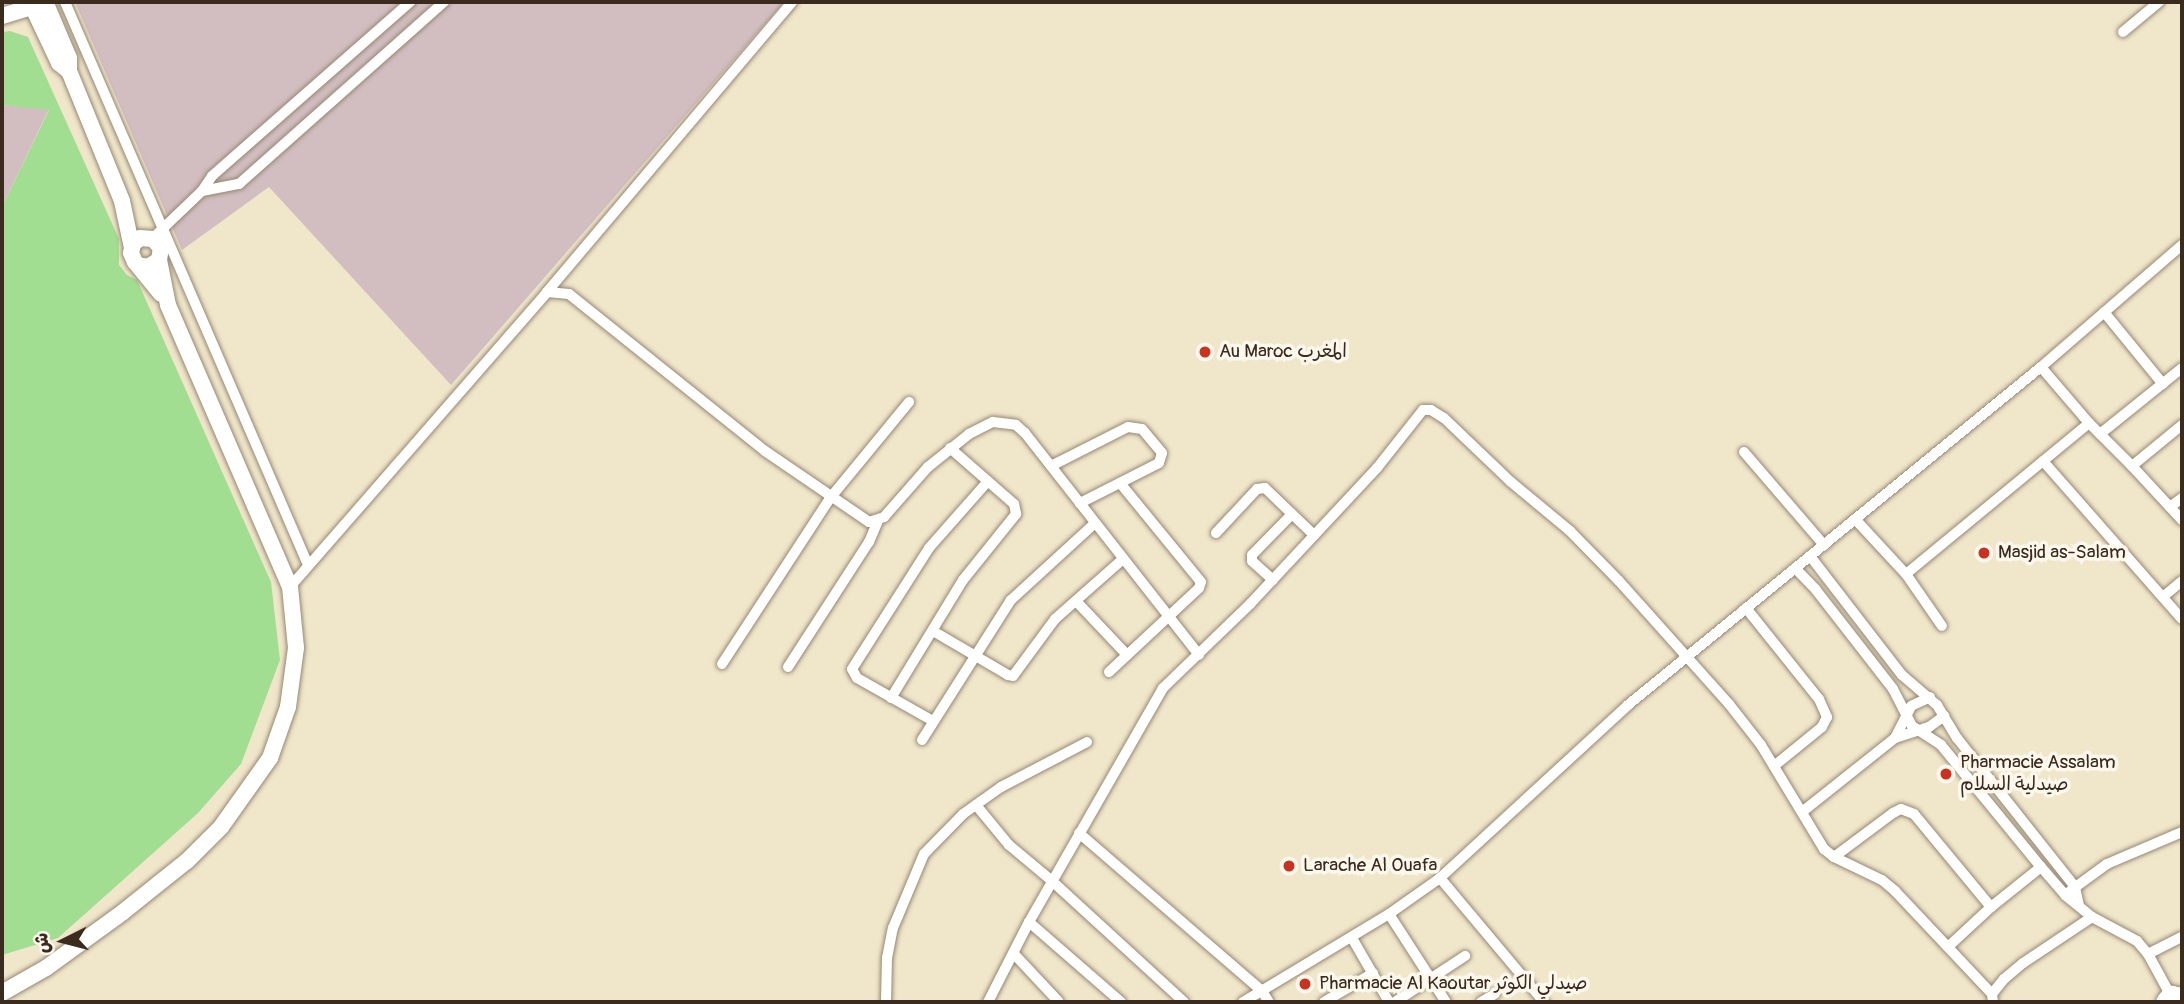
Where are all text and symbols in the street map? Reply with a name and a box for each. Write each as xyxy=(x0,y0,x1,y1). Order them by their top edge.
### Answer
place label: Au Maroc المغرب xyxy=(1219,341,1347,363)
marker: Au Maroc المغرب xyxy=(1197,344,1213,360)
place label: Masjid as-Salam xyxy=(1998,542,2126,564)
marker: Masjid as-Salam xyxy=(1976,545,1992,561)
place label: Pharmacie Assalam صيدلية السلام xyxy=(1960,752,2116,796)
marker: Pharmacie Assalam صيدلية السلام xyxy=(1938,766,1954,782)
place label: Larache Al Ouafa xyxy=(1303,855,1437,877)
marker: Larache Al Ouafa xyxy=(1281,858,1297,874)
north arrow xyxy=(28,906,98,976)
text: ش xyxy=(29,932,55,955)
place label: Pharmacie Al Kaoutar صيدلي الكوثر xyxy=(1319,973,1587,995)
marker: Pharmacie Al Kaoutar صيدلي الكوثر xyxy=(1297,976,1313,992)

